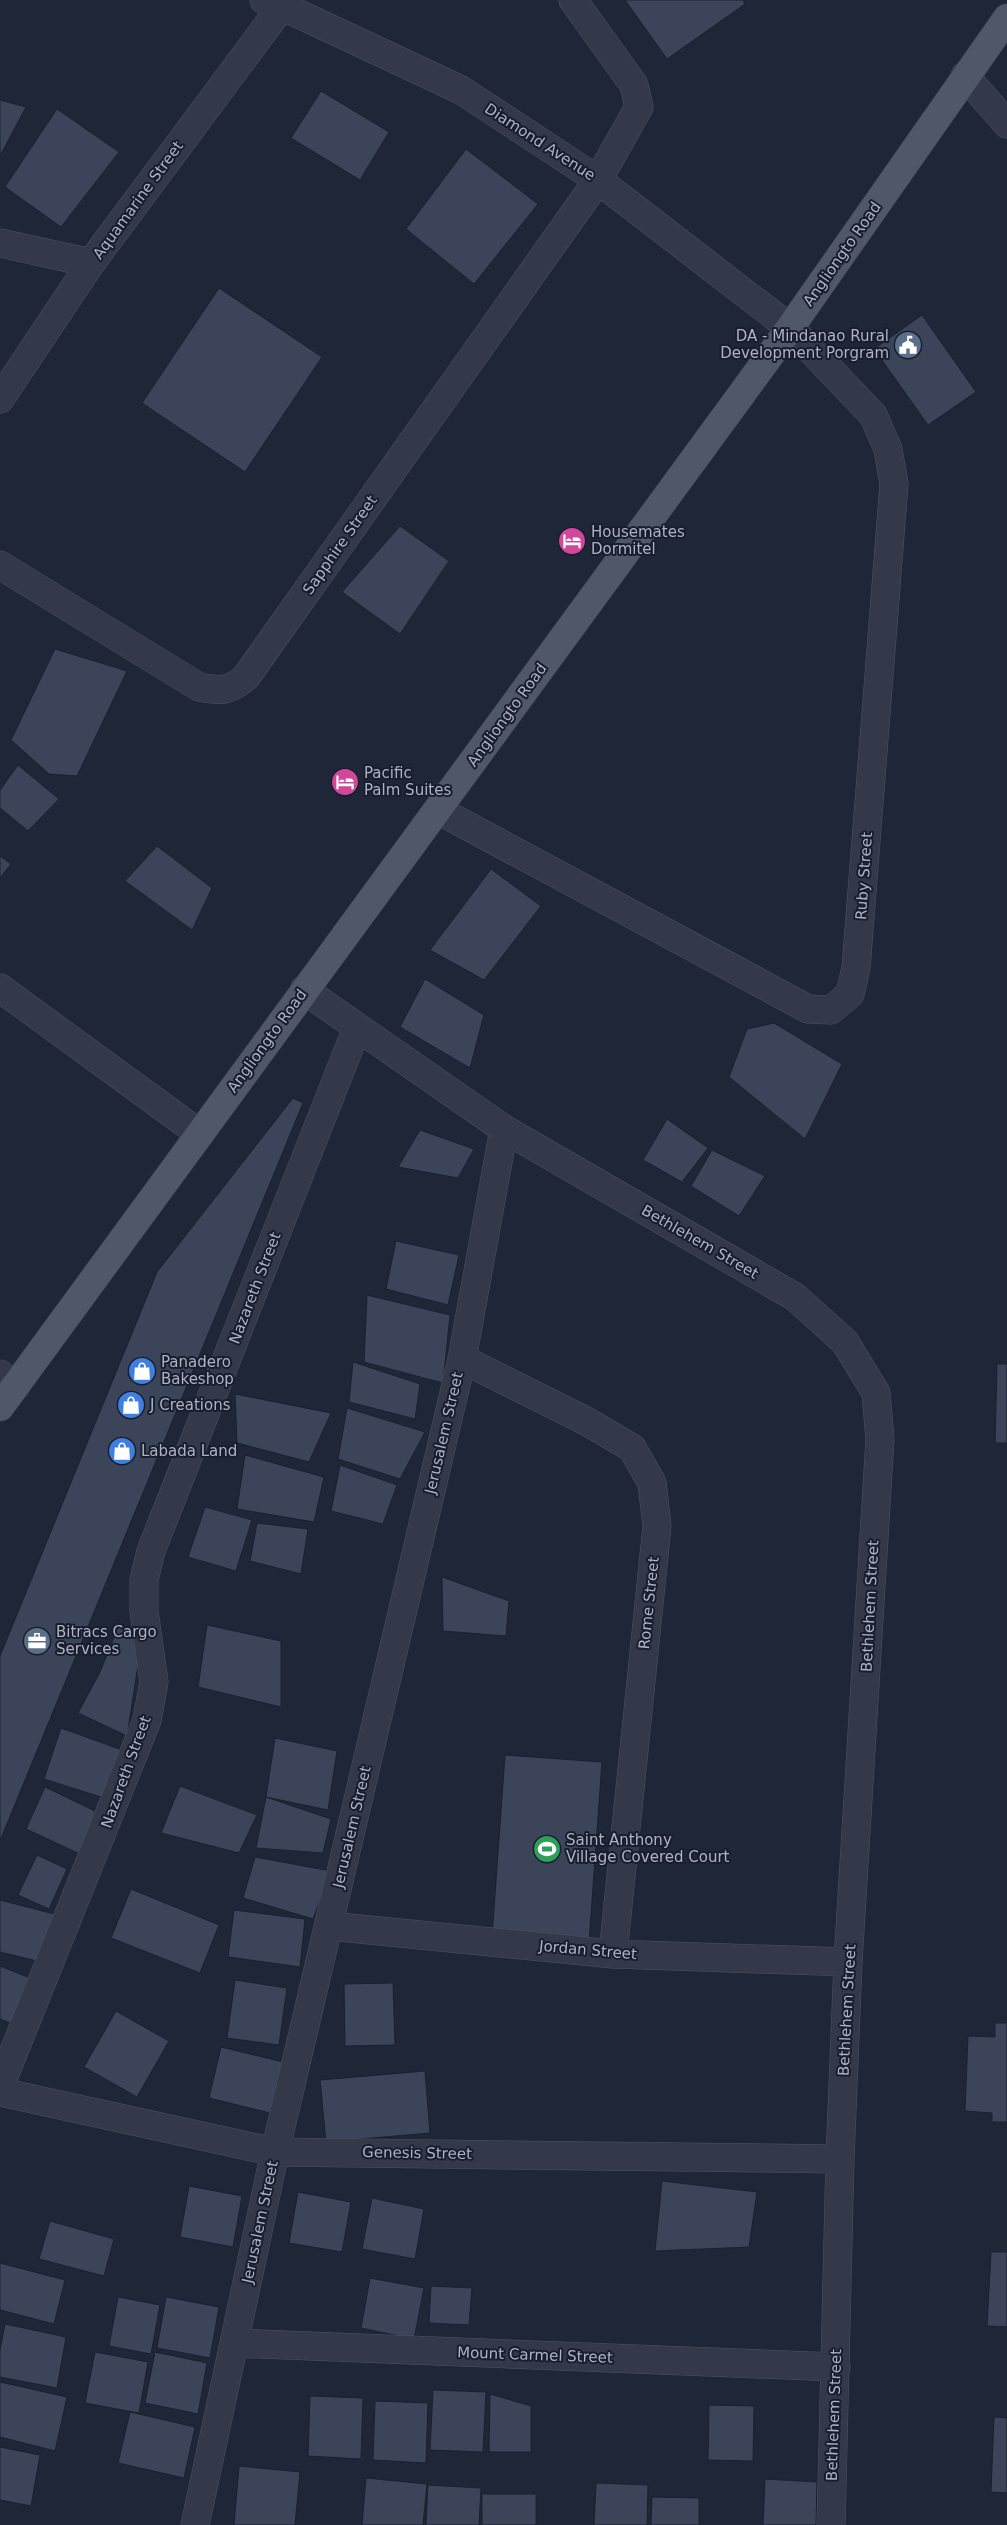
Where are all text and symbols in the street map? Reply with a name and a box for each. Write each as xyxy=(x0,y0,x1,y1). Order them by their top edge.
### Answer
street label: Diamond Avenue xyxy=(481,100,599,184)
street label: Aquamarine Street xyxy=(89,137,187,263)
street label: Angliongto Road xyxy=(799,198,885,310)
place label: DA - Mindanao Rural Development Porgram xyxy=(720,327,889,362)
public building icon: DA - Mindanao Rural Development Porgram xyxy=(893,330,923,360)
street label: Sapphire Street xyxy=(299,492,381,598)
place label: Housemates Dormitel xyxy=(591,523,685,558)
hotel icon: Housemates Dormitel xyxy=(557,526,587,556)
street label: Angliongto Road xyxy=(463,660,551,770)
place label: Pacific Palm Suites xyxy=(364,764,451,799)
hotel icon: Pacific Palm Suites xyxy=(330,767,360,797)
street label: Ruby Street xyxy=(852,831,876,921)
street label: Angliongto Road xyxy=(223,986,311,1096)
street label: Bethlehem Street xyxy=(638,1201,762,1283)
street label: Nazareth Street xyxy=(225,1229,285,1346)
place label: Panadero Bakeshop xyxy=(161,1353,234,1388)
shop icon: Panadero Bakeshop xyxy=(127,1356,157,1386)
street label: Jerusalem Street xyxy=(421,1370,467,1497)
shop icon: J Creations xyxy=(116,1390,146,1420)
place label: J Creations xyxy=(149,1396,231,1414)
shop icon: Labada Land xyxy=(107,1436,137,1466)
place label: Labada Land xyxy=(141,1442,237,1460)
street label: Bethlehem Street xyxy=(858,1540,882,1672)
street label: Rome Street xyxy=(635,1556,663,1650)
place label: Bitracs Cargo Services xyxy=(56,1623,157,1658)
office icon: Bitracs Cargo Services xyxy=(22,1626,52,1656)
street label: Nazareth Street xyxy=(97,1713,155,1831)
street label: Jerusalem Street xyxy=(329,1764,375,1891)
place label: Saint Anthony Village Covered Court xyxy=(566,1831,730,1866)
sports icon: Saint Anthony Village Covered Court xyxy=(532,1834,562,1864)
street label: Jordan Street xyxy=(537,1937,638,1963)
street label: Bethlehem Street xyxy=(835,1944,859,2076)
street label: Genesis Street xyxy=(362,2143,472,2163)
street label: Jerusalem Street xyxy=(238,2159,282,2286)
street label: Mount Carmel Street xyxy=(457,2343,613,2367)
street label: Bethlehem Street xyxy=(823,2349,845,2481)

